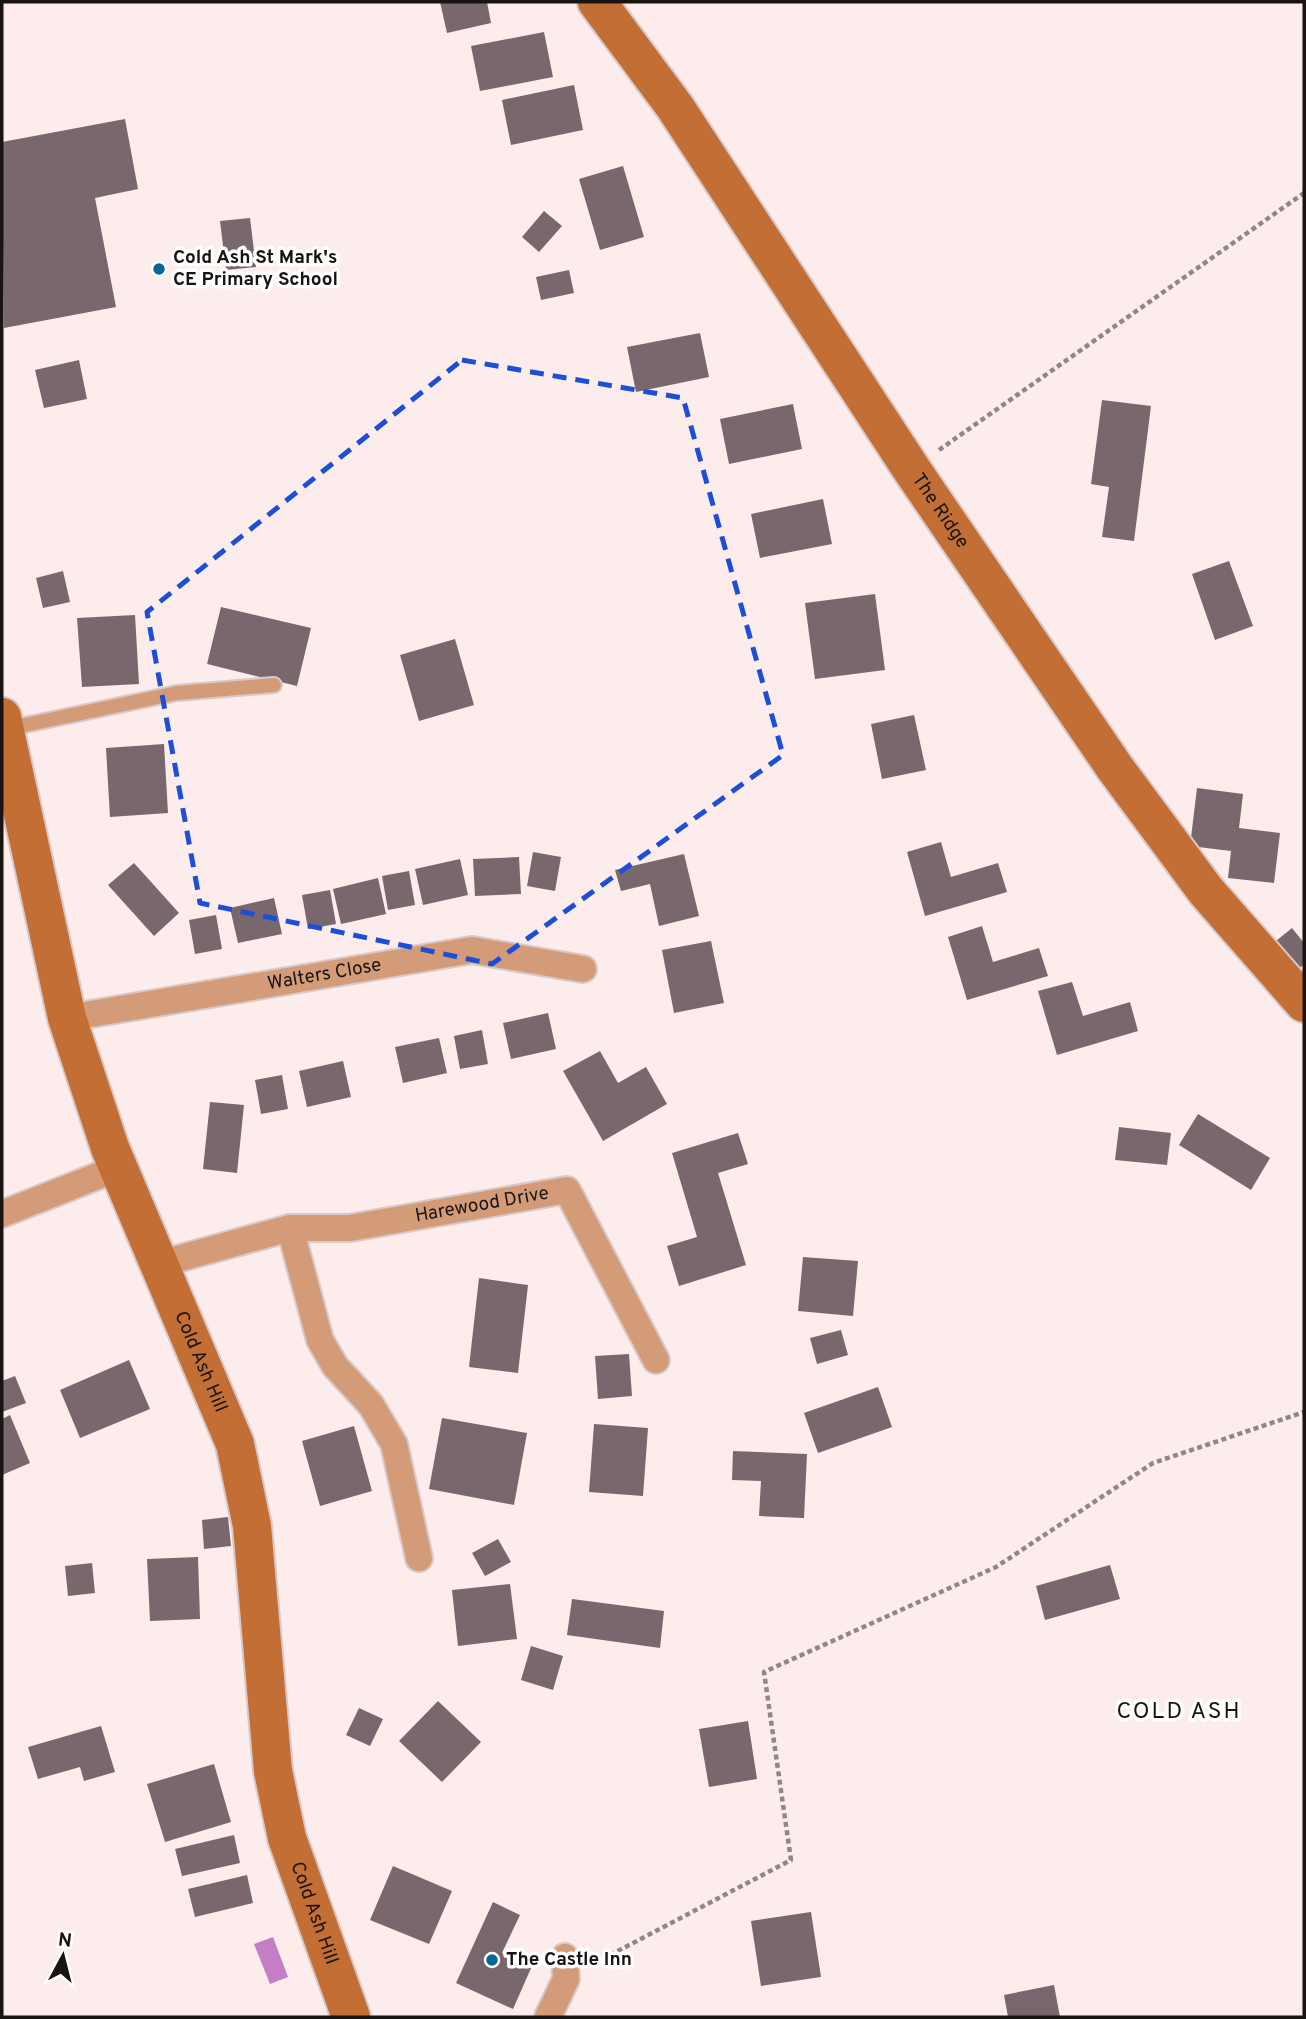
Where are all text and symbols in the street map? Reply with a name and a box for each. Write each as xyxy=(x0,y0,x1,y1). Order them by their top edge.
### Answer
place label: Cold Ash St Mark's CE Primary School xyxy=(173,246,338,292)
marker: Cold Ash St Mark's CE Primary School xyxy=(151,261,167,277)
street label: The Ridge xyxy=(906,469,974,553)
street label: Walters Close xyxy=(266,953,383,996)
street label: Harewood Drive xyxy=(413,1181,551,1228)
street label: Cold Ash Hill xyxy=(168,1308,232,1416)
district label: COLD ASH xyxy=(1116,1698,1242,1727)
street label: Cold Ash Hill xyxy=(284,1858,343,1968)
north arrow xyxy=(28,1921,98,1991)
text: N xyxy=(57,1928,73,1954)
place label: The Castle Inn xyxy=(506,1948,632,1972)
marker: The Castle Inn xyxy=(484,1952,500,1968)

